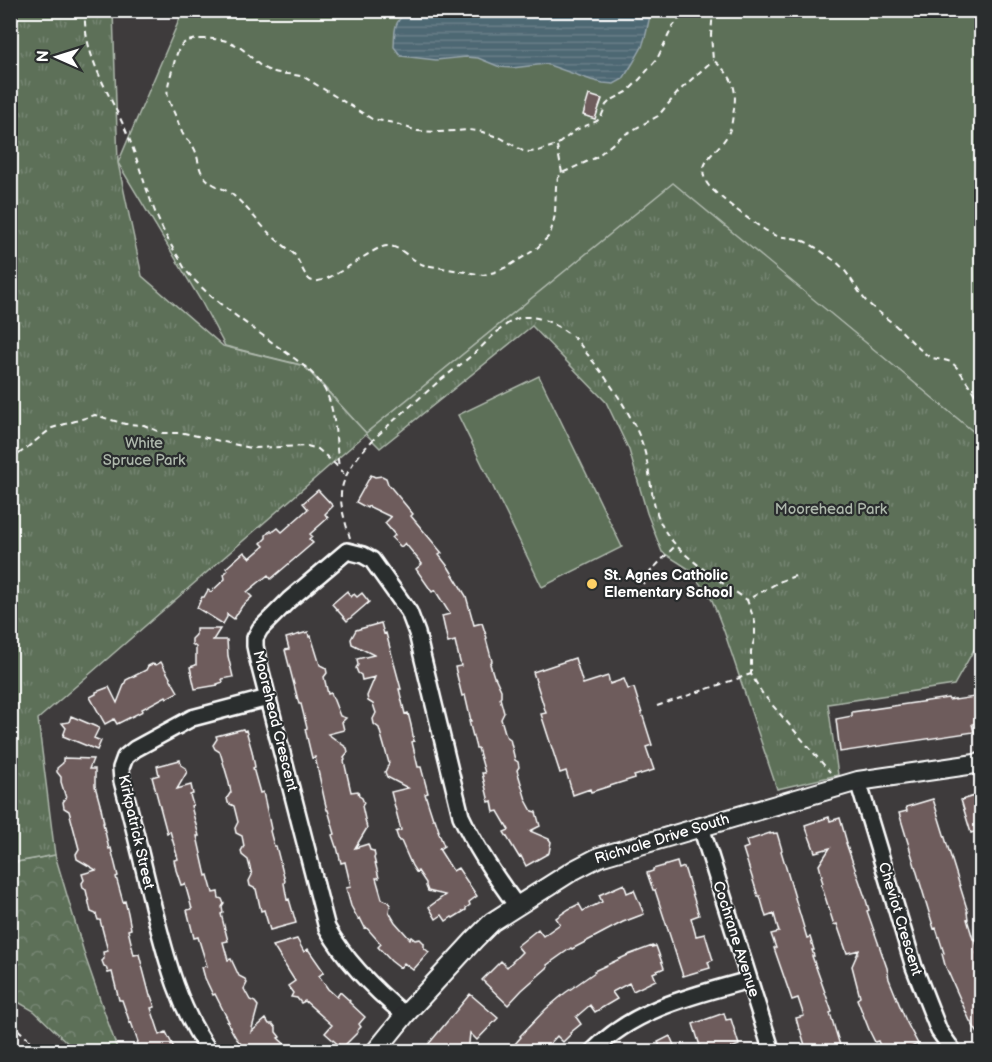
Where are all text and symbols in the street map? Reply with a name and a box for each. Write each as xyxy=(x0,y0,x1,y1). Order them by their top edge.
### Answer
north arrow xyxy=(27,27,87,87)
text: N xyxy=(34,50,53,63)
park label: White Spruce Park xyxy=(103,434,186,470)
park label: Moorehead Park xyxy=(775,500,888,519)
place label: St. Agnes Catholic Elementary School xyxy=(604,566,732,602)
marker: St. Agnes Catholic Elementary School xyxy=(585,577,599,591)
street label: Moorehead Crescent xyxy=(248,649,302,794)
street label: Kirkpatrick Street xyxy=(114,773,158,891)
street label: Richvale Drive South xyxy=(592,809,732,869)
street label: Cheviot Crescent xyxy=(874,860,926,978)
street label: Cochrane Avenue xyxy=(708,879,764,999)

